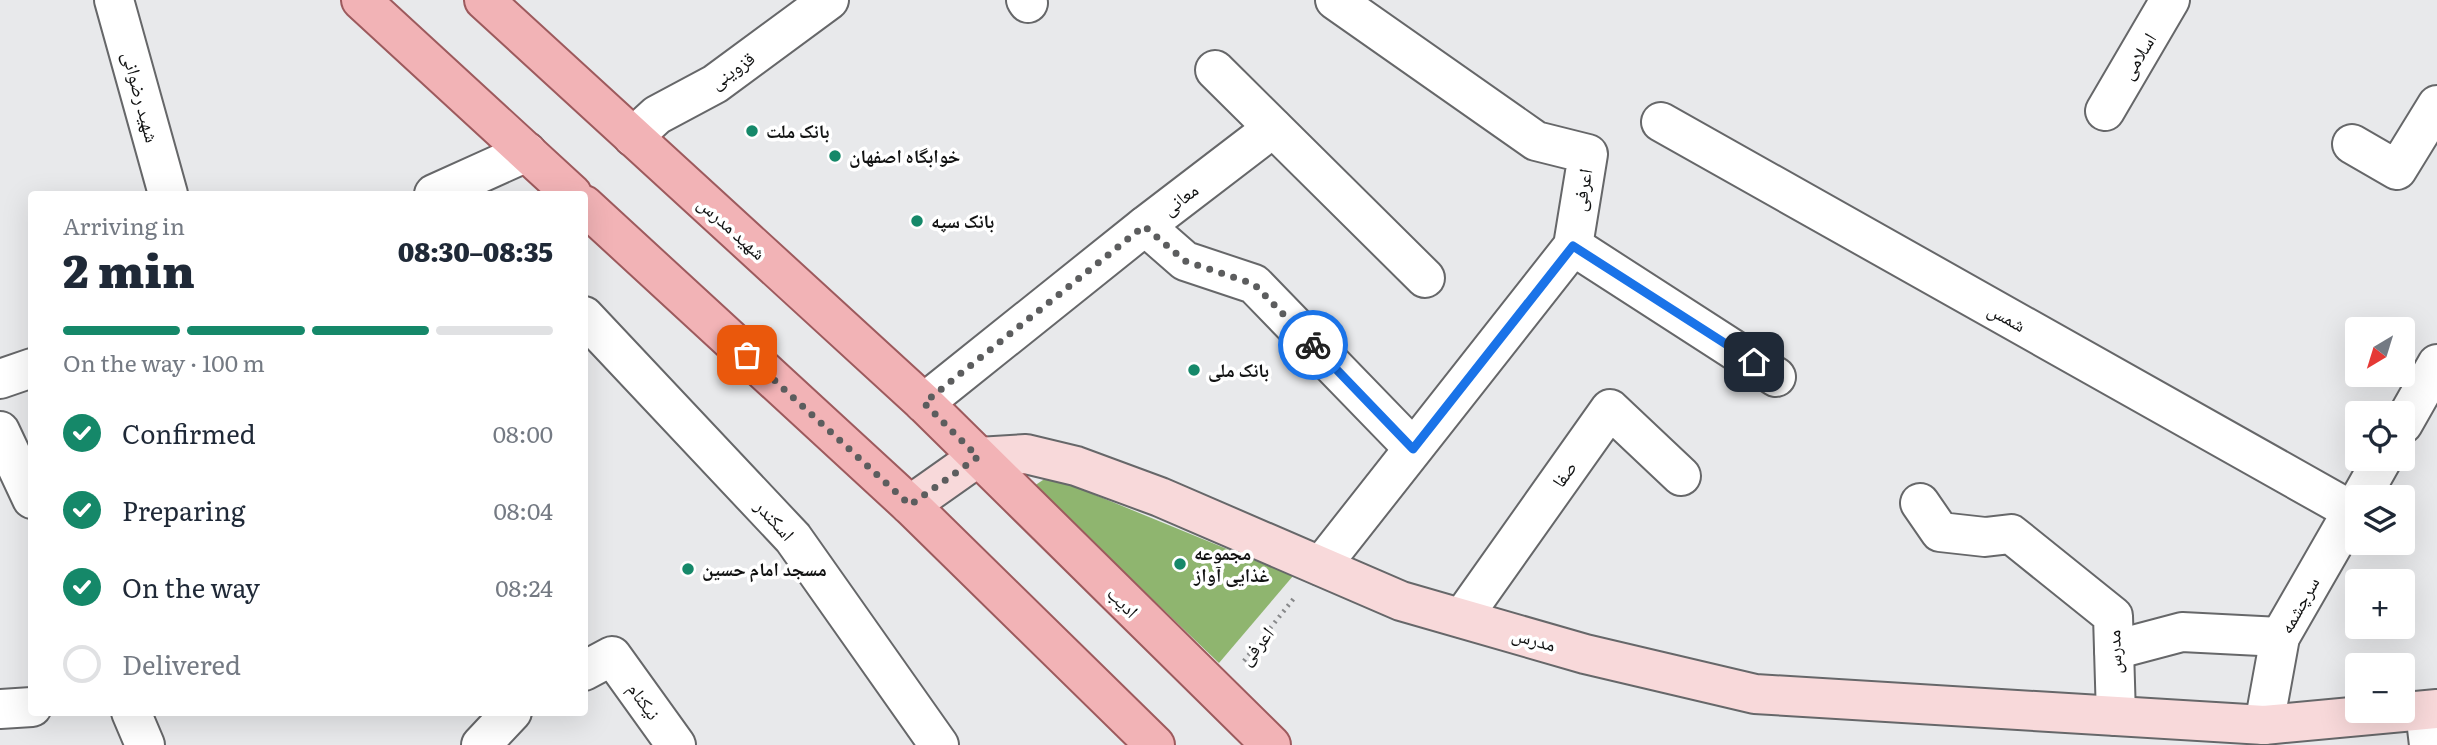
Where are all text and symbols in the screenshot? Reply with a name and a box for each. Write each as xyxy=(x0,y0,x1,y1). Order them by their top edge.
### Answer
street label: اسلامی xyxy=(2112,27,2162,84)
street label: قزوینی xyxy=(703,43,760,95)
street label: شهید رضوانی xyxy=(116,48,168,145)
place label: بانک ملت xyxy=(766,116,829,144)
marker: بانک ملت xyxy=(744,123,760,139)
place label: خوابگاه اصفهان xyxy=(849,141,960,169)
marker: خوابگاه اصفهان xyxy=(827,148,843,164)
street label: اعرفی xyxy=(1564,166,1599,213)
street label: معانی xyxy=(1155,175,1204,221)
street label: شهید مدرس xyxy=(692,189,773,266)
place label: بانک سپه xyxy=(931,206,994,234)
text: Arriving in xyxy=(63,208,185,242)
marker: بانک سپه xyxy=(909,213,925,229)
text: 08:30–08:35 xyxy=(398,231,553,270)
text: 2 min xyxy=(63,234,195,302)
street label: شمس xyxy=(1983,294,2032,338)
courier xyxy=(1278,310,1348,380)
north arrow xyxy=(2345,317,2415,387)
map controls xyxy=(2345,317,2415,723)
pin xyxy=(717,325,777,385)
icon: bike xyxy=(1294,326,1332,364)
pin xyxy=(1724,332,1784,392)
icon: bag xyxy=(728,336,766,374)
icon: home xyxy=(1735,343,1773,381)
text: On the way · 100 m xyxy=(63,345,265,379)
place label: بانک ملی xyxy=(1208,355,1269,383)
marker: بانک ملی xyxy=(1186,362,1202,378)
button: locate xyxy=(2345,401,2415,471)
text: Confirmed xyxy=(122,413,256,452)
icon: check xyxy=(63,414,101,452)
text: 08:00 xyxy=(493,416,553,450)
street label: صفا xyxy=(1544,454,1582,493)
button: layers xyxy=(2345,485,2415,555)
text: Preparing xyxy=(122,490,245,529)
icon: check xyxy=(63,491,101,529)
street label: اسکندر xyxy=(749,492,802,546)
text: 08:04 xyxy=(493,493,553,527)
place label: مجموعه غذایی آواز xyxy=(1193,538,1269,588)
place label: مسجد امام حسین xyxy=(702,554,827,583)
marker: مجموعه غذایی آواز xyxy=(1172,556,1188,572)
marker: مسجد امام حسین xyxy=(680,561,696,577)
text: On the way xyxy=(122,567,260,606)
icon: check xyxy=(63,568,101,606)
button: + xyxy=(2345,569,2415,639)
text: 08:24 xyxy=(495,570,553,604)
street label: سرچشمه xyxy=(2271,571,2325,638)
street label: ادیب xyxy=(1102,579,1146,623)
street label: مدرس xyxy=(1509,618,1559,658)
street label: اعرفی xyxy=(1231,620,1280,671)
street label: مدرس xyxy=(2098,629,2128,675)
text: Delivered xyxy=(122,644,241,683)
button: − xyxy=(2345,653,2415,723)
street label: نیکنام xyxy=(621,676,668,726)

